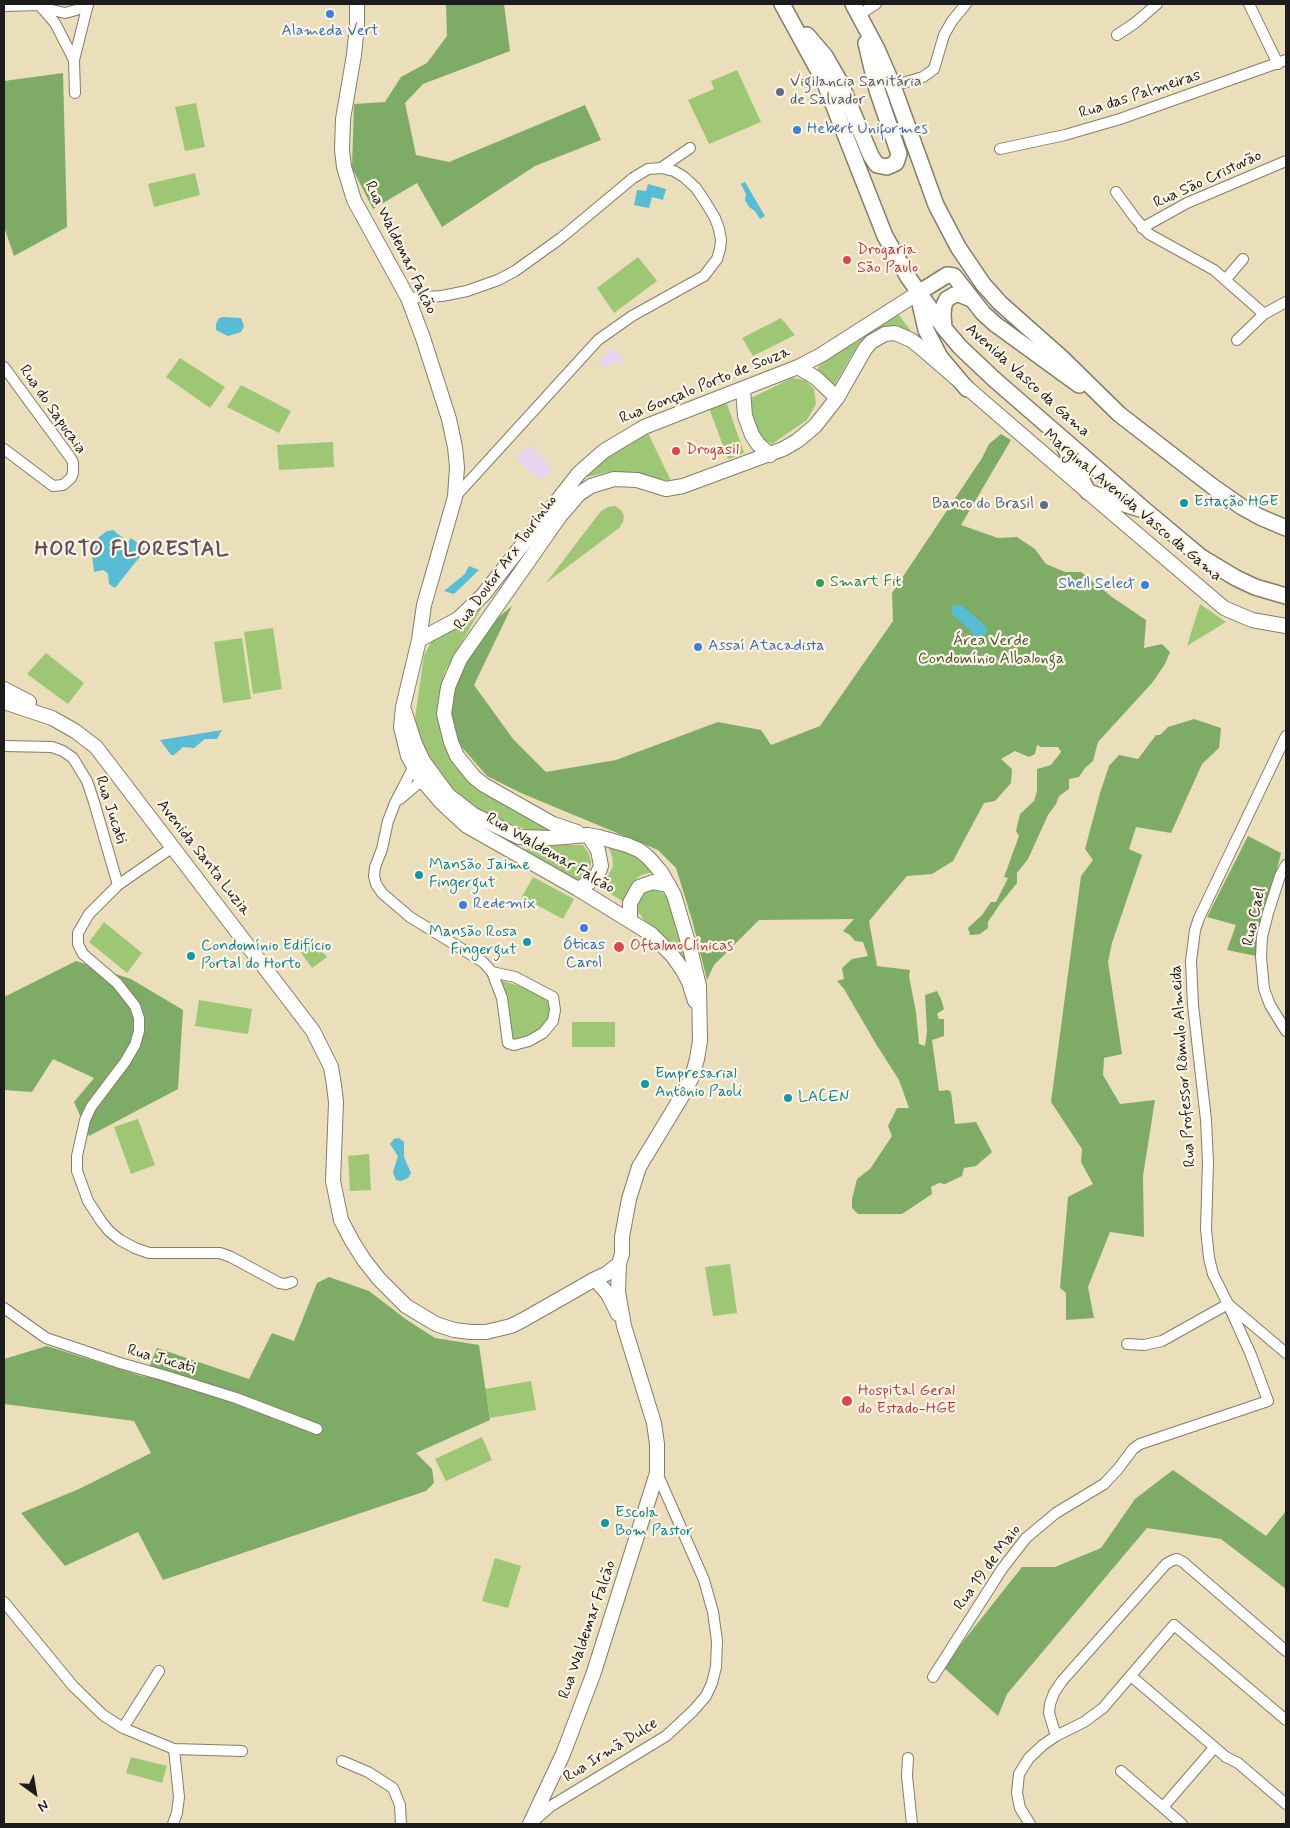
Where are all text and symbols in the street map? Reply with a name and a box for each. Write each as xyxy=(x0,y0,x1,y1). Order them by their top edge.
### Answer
marker: Alameda Vert xyxy=(324,8,336,20)
place label: Alameda Vert xyxy=(281,22,379,42)
street label: Rua das Palmeiras xyxy=(1077,66,1203,124)
place label: Vigilancia Sanitária de Salvador xyxy=(790,73,922,111)
marker: Vigilancia Sanitária de Salvador xyxy=(774,86,786,98)
place label: Hebert Uniformes xyxy=(807,120,928,140)
marker: Hebert Uniformes xyxy=(791,124,803,136)
street label: Rua São Cristovão xyxy=(1151,147,1265,213)
street label: Rua Waldemar Falcão xyxy=(359,178,441,318)
place label: Drogaria São Paulo xyxy=(857,241,918,279)
marker: Drogaria São Paulo xyxy=(841,254,853,266)
street label: Avenida Vasco da Gama xyxy=(961,320,1093,442)
street label: Rua Gonçalo Porto de Souza xyxy=(617,343,793,429)
street label: Rua do Sapucaia xyxy=(14,362,90,458)
street label: Marginal Avenida Vasco da Gama xyxy=(1039,426,1225,586)
place label: Drogasil xyxy=(686,441,739,461)
marker: Drogasil xyxy=(670,445,682,457)
street label: Rua Doutor Arx Tourinho xyxy=(451,492,561,634)
place label: Estação HGE xyxy=(1194,493,1279,513)
place label: Banco do Brasil xyxy=(932,495,1034,515)
marker: Estação HGE xyxy=(1178,497,1190,509)
marker: Banco do Brasil xyxy=(1038,499,1050,511)
district label: HORTO FLORESTAL xyxy=(29,538,235,564)
place label: Smart Fit xyxy=(830,573,902,593)
place label: Shell Select xyxy=(1058,575,1135,595)
marker: Smart Fit xyxy=(814,577,826,589)
marker: Shell Select xyxy=(1139,579,1151,591)
park label: Área Verde Condomínio Albalonga xyxy=(918,632,1064,670)
place label: Assaí Atacadista xyxy=(708,637,824,657)
marker: Assaí Atacadista xyxy=(692,641,704,653)
street label: Rua Jucati xyxy=(90,774,130,846)
street label: Avenida Santa Luzia xyxy=(152,796,254,920)
street label: Rua Waldemar Falcão xyxy=(482,809,618,899)
place label: Mansão Jaime Fingergut xyxy=(429,856,530,894)
marker: Mansão Jaime Fingergut xyxy=(413,869,425,881)
street label: Rua Cael xyxy=(1239,886,1271,948)
place label: Redemix xyxy=(473,895,536,915)
marker: Redemix xyxy=(457,899,469,911)
marker: Óticas Carol xyxy=(578,922,590,934)
place label: Mansão Rosa Fingergut xyxy=(429,923,517,961)
marker: Mansão Rosa Fingergut xyxy=(521,936,533,948)
place label: Óticas Carol xyxy=(563,936,605,974)
place label: Condomínio Edifício Portal do Horto xyxy=(201,937,331,975)
place label: OftalmoClínicas xyxy=(630,937,733,957)
marker: OftalmoClínicas xyxy=(612,940,626,954)
marker: Condomínio Edifício Portal do Horto xyxy=(185,950,197,962)
street label: Rua Professor Rômulo Almeida xyxy=(1167,964,1201,1168)
place label: Empresarial Antônio Paoli xyxy=(655,1065,742,1103)
marker: Empresarial Antônio Paoli xyxy=(639,1078,651,1090)
place label: LACEN xyxy=(798,1088,849,1108)
marker: LACEN xyxy=(782,1092,794,1104)
street label: Rua Jucati xyxy=(125,1341,197,1379)
place label: Hospital Geral do Estado-HGE xyxy=(858,1382,956,1420)
marker: Hospital Geral do Estado-HGE xyxy=(840,1394,854,1408)
place label: Escola Bom Pastor xyxy=(615,1504,693,1542)
marker: Escola Bom Pastor xyxy=(599,1517,611,1529)
street label: Rua 19 de Maio xyxy=(950,1521,1026,1615)
street label: Rua Waldemar Falcão xyxy=(555,1558,621,1702)
street label: Rua Irmã Dulce xyxy=(560,1714,662,1788)
north arrow xyxy=(10,1768,60,1818)
text: N xyxy=(34,1796,52,1816)

